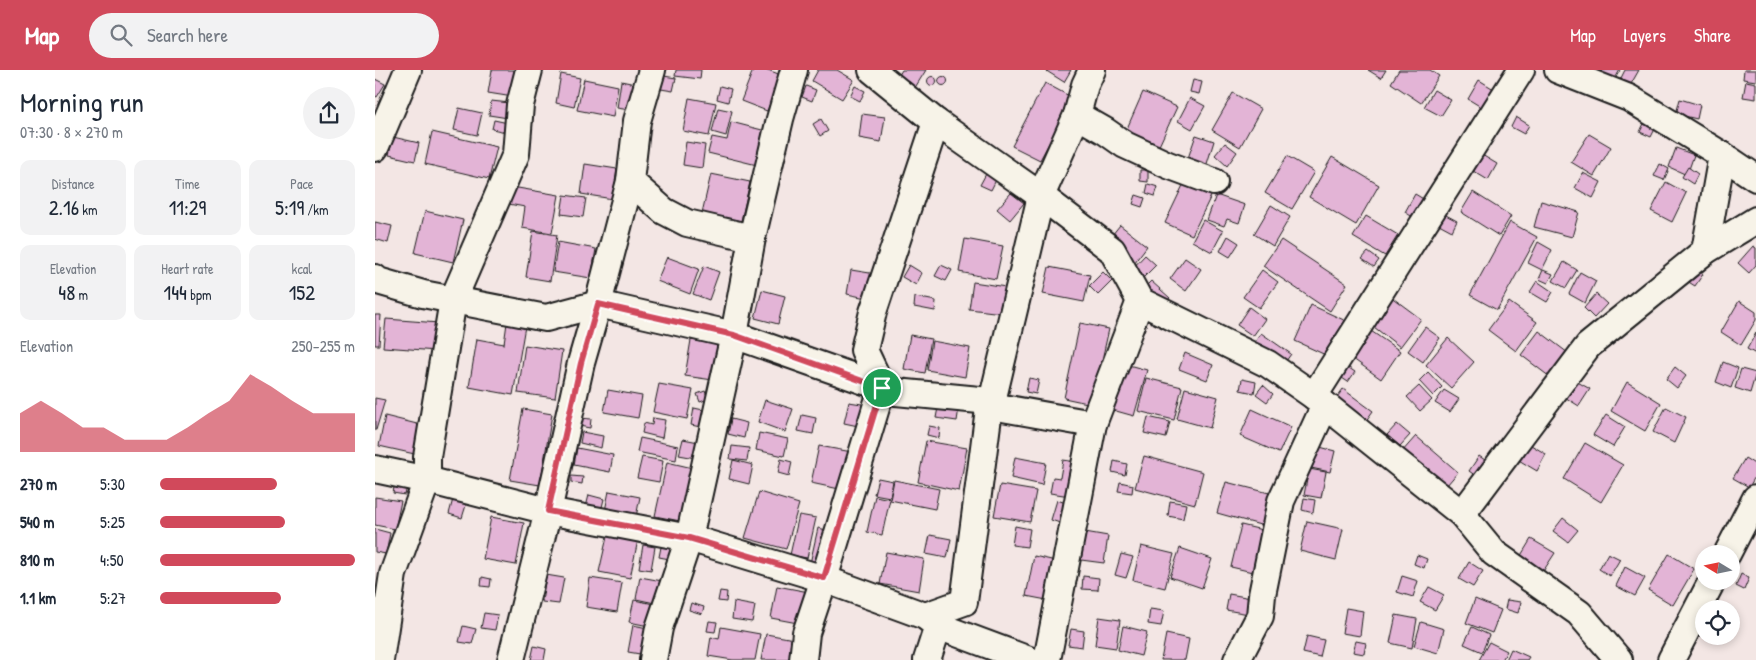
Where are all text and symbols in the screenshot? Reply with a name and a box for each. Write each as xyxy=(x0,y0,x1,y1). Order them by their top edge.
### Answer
search box xyxy=(89,13,439,58)
text: Map xyxy=(25,19,59,51)
icon: search xyxy=(107,21,135,49)
text: Search here xyxy=(147,22,228,48)
text: Map xyxy=(1570,23,1596,48)
text: Layers xyxy=(1624,23,1666,48)
text: Share xyxy=(1694,23,1731,48)
text: Morning run xyxy=(20,83,144,121)
button: share xyxy=(303,87,355,139)
text: 07:30 · 8 × 270 m xyxy=(20,121,123,143)
text: Distance xyxy=(52,174,95,193)
text: Time xyxy=(175,174,200,193)
text: Pace xyxy=(290,174,313,193)
text: 2.16 xyxy=(49,193,79,222)
text: 11:29 xyxy=(169,193,206,222)
text: 5:19 xyxy=(275,193,304,222)
text: km xyxy=(79,200,98,219)
text: /km xyxy=(304,200,329,219)
text: Elevation xyxy=(50,259,96,278)
text: Heart rate xyxy=(161,259,214,278)
text: kcal xyxy=(292,259,312,278)
text: 48 xyxy=(58,278,75,307)
text: 144 xyxy=(164,278,187,307)
text: 152 xyxy=(289,278,315,307)
text: m xyxy=(75,285,88,304)
text: bpm xyxy=(187,285,211,304)
text: Elevation xyxy=(20,335,73,357)
text: 250–255 m xyxy=(291,335,355,357)
pin xyxy=(861,367,903,409)
icon: arrive xyxy=(868,374,896,402)
text: 270 m xyxy=(20,473,57,495)
text: 5:30 xyxy=(100,473,125,495)
text: 540 m xyxy=(20,511,55,533)
text: 5:25 xyxy=(100,511,125,533)
north arrow xyxy=(1695,545,1740,590)
map controls xyxy=(1695,545,1740,645)
text: 810 m xyxy=(20,549,54,571)
text: 4:50 xyxy=(100,549,124,571)
text: 1.1 km xyxy=(20,587,56,609)
text: 5:27 xyxy=(100,587,126,609)
button: locate xyxy=(1695,600,1740,645)

